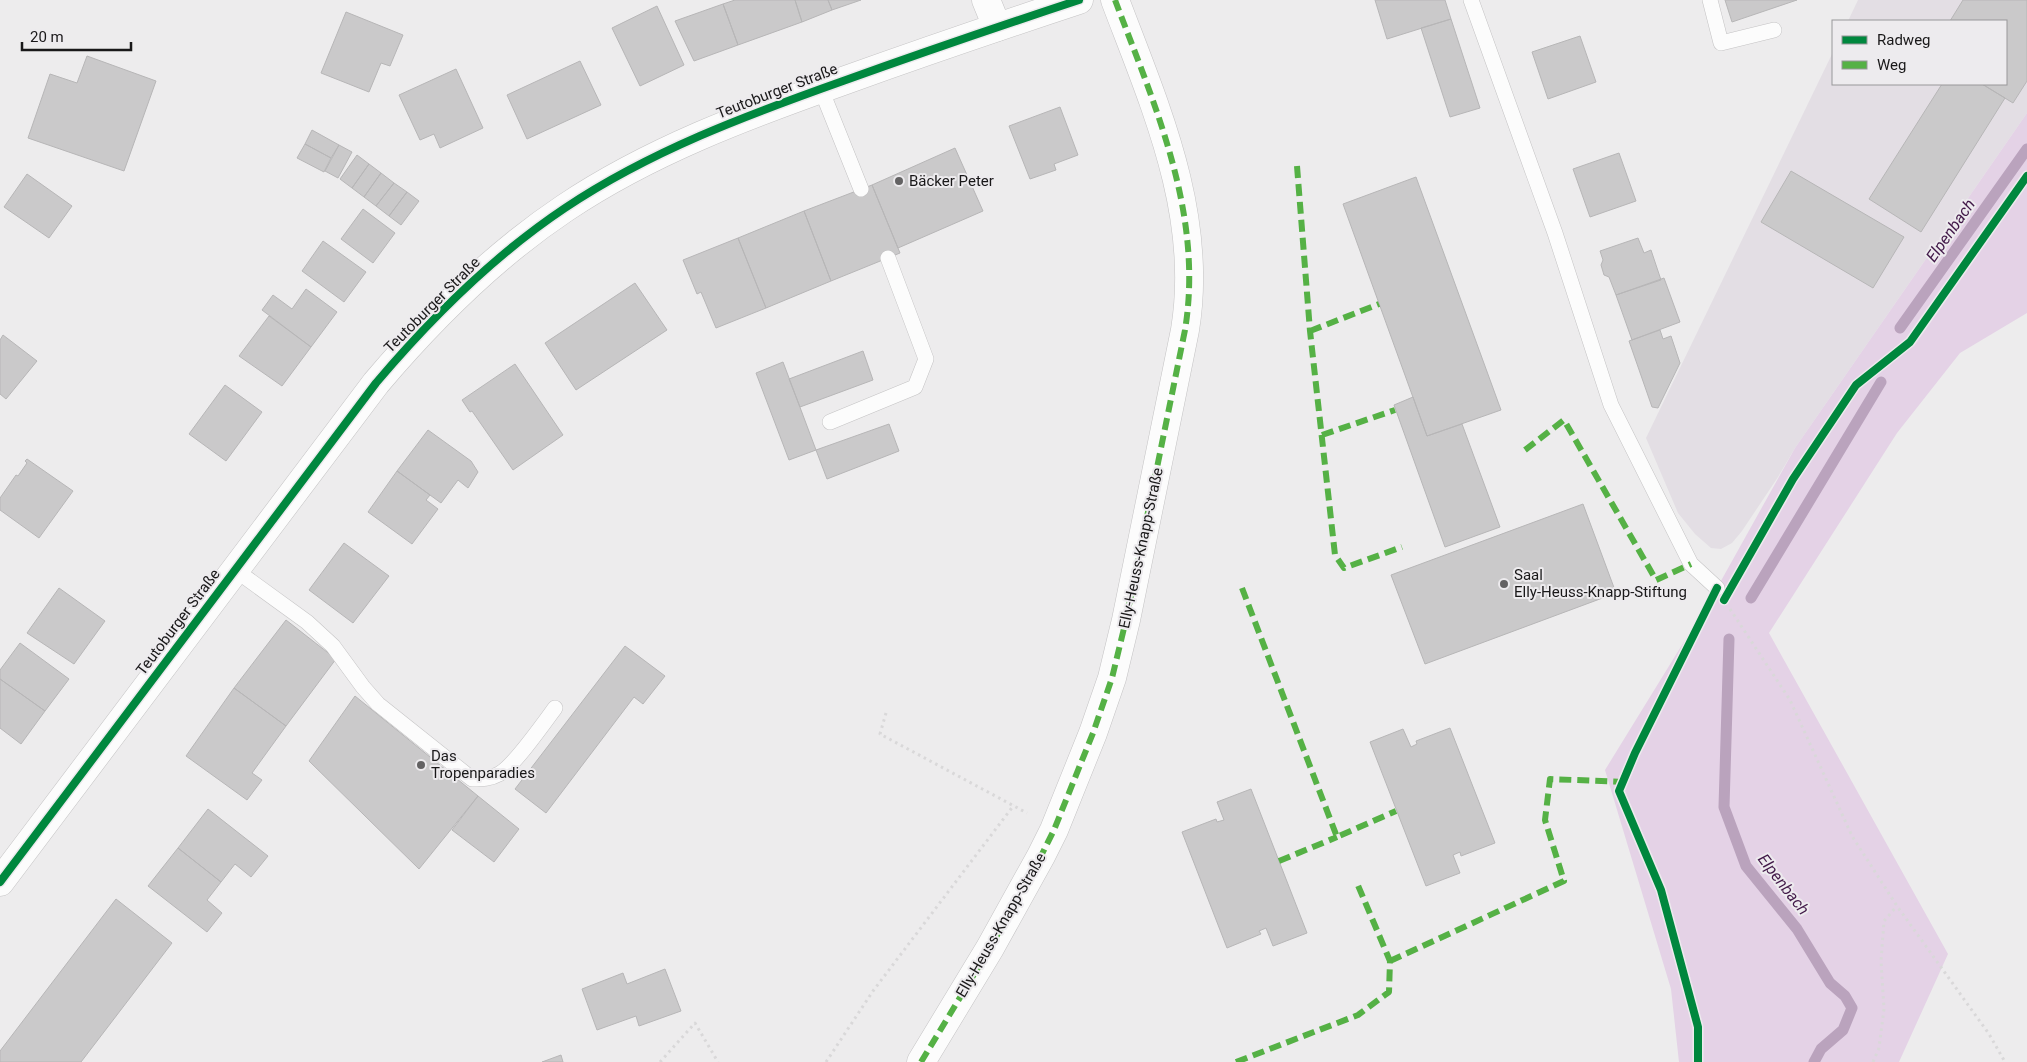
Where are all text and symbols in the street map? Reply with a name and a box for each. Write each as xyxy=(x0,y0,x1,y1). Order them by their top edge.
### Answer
scale bar xyxy=(22,20,131,52)
legend xyxy=(1832,20,2007,85)
text: 20 m xyxy=(30,28,64,46)
text: Radweg xyxy=(1877,31,1931,49)
text: Weg xyxy=(1877,56,1906,74)
street label: Teutoburger Straße xyxy=(714,60,840,122)
place label: Bäcker Peter xyxy=(909,172,994,190)
marker: Bäcker Peter xyxy=(893,175,905,187)
water label: Elpenbach xyxy=(1922,195,1979,265)
street label: Teutoburger Straße xyxy=(380,253,484,357)
street label: Elly-Heuss-Knapp-Straße xyxy=(1115,466,1167,630)
street label: Teutoburger Straße xyxy=(132,565,224,679)
place label: Saal Elly-Heuss-Knapp-Stiftung xyxy=(1514,566,1687,601)
marker: Saal Elly-Heuss-Knapp-Stiftung xyxy=(1498,578,1510,590)
place label: Das Tropenparadies xyxy=(431,747,535,782)
marker: Das Tropenparadies xyxy=(415,759,427,771)
street label: Elly-Heuss-Knapp-Straße xyxy=(952,849,1050,1000)
water label: Elpenbach xyxy=(1754,850,1813,919)

